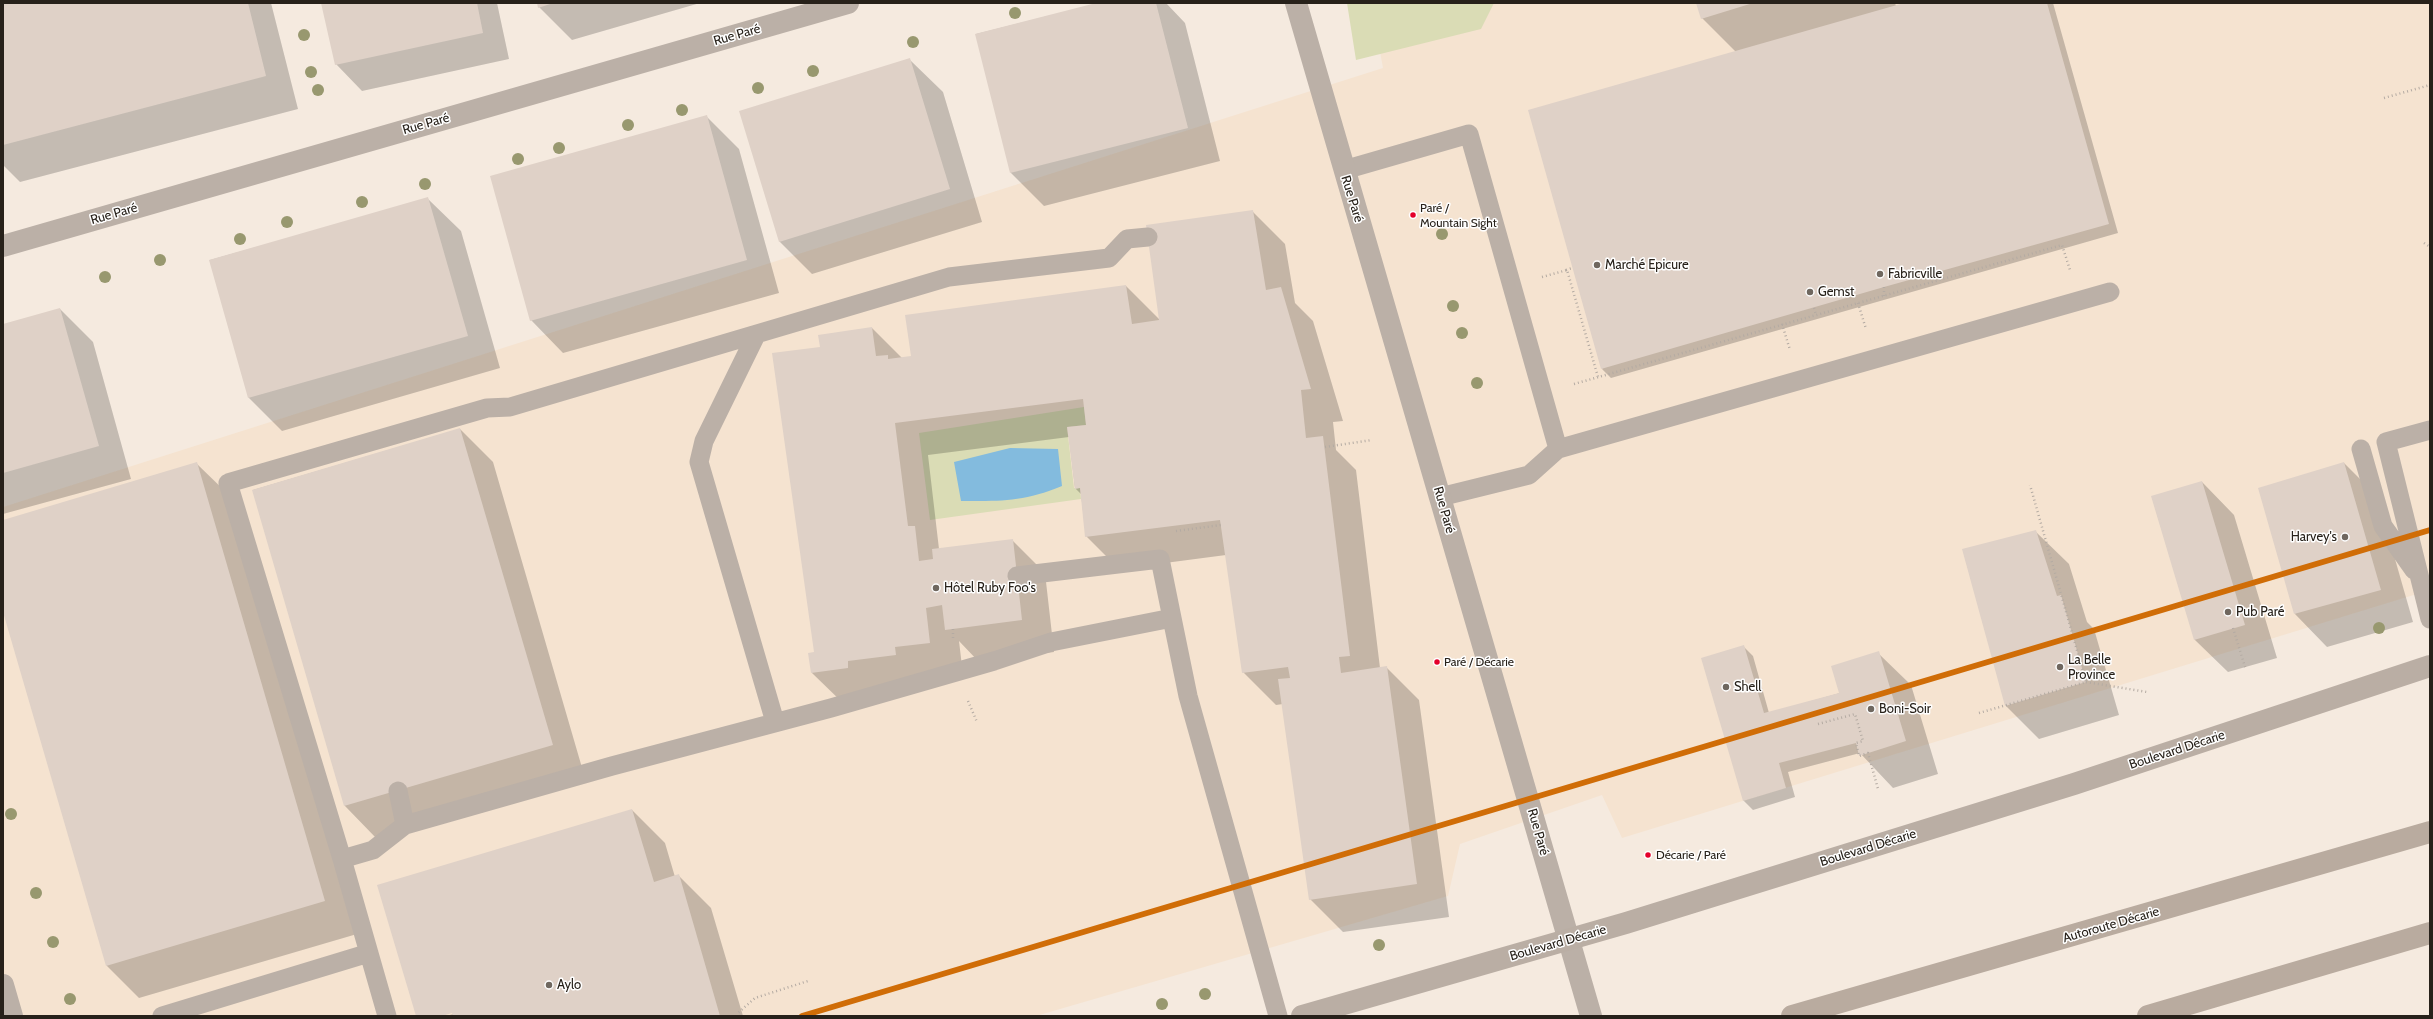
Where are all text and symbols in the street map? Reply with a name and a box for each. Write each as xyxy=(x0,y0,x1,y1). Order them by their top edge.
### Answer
street label: Rue Paré xyxy=(712,21,762,49)
street label: Rue Paré xyxy=(401,110,451,138)
street label: Rue Paré xyxy=(1337,174,1367,224)
street label: Rue Paré xyxy=(89,200,139,228)
place label: Paré / Mountain Sight xyxy=(1420,201,1497,229)
marker: Paré / Mountain Sight xyxy=(1408,210,1418,220)
place label: Marché Epicure xyxy=(1605,257,1689,273)
marker: Marché Epicure xyxy=(1592,260,1602,270)
place label: Fabricville xyxy=(1888,266,1942,282)
marker: Fabricville xyxy=(1875,269,1885,279)
place label: Gemst xyxy=(1818,284,1854,300)
marker: Gemst xyxy=(1805,287,1815,297)
street label: Rue Paré xyxy=(1430,485,1458,535)
place label: Harvey's xyxy=(2291,529,2337,545)
marker: Harvey's xyxy=(2340,532,2350,542)
place label: Hôtel Ruby Foo's xyxy=(944,580,1036,596)
marker: Hôtel Ruby Foo's xyxy=(931,583,941,593)
place label: Pub Paré xyxy=(2236,604,2284,620)
marker: Pub Paré xyxy=(2223,607,2233,617)
place label: La Belle Province xyxy=(2068,652,2115,683)
place label: Paré / Décarie xyxy=(1444,655,1514,669)
marker: Paré / Décarie xyxy=(1432,657,1442,667)
marker: La Belle Province xyxy=(2055,662,2065,672)
place label: Shell xyxy=(1734,679,1761,695)
marker: Shell xyxy=(1721,682,1731,692)
place label: Boni-Soir xyxy=(1879,701,1931,717)
marker: Boni-Soir xyxy=(1866,704,1876,714)
street label: Boulevard Décarie xyxy=(2127,727,2227,773)
street label: Rue Paré xyxy=(1524,807,1552,857)
street label: Boulevard Décarie xyxy=(1818,826,1918,870)
place label: Décarie / Paré xyxy=(1656,848,1726,862)
marker: Décarie / Paré xyxy=(1643,850,1653,860)
street label: Autoroute Décarie xyxy=(2061,904,2161,946)
street label: Boulevard Décarie xyxy=(1508,922,1608,964)
place label: Aylo xyxy=(557,977,581,993)
marker: Aylo xyxy=(544,980,554,990)

